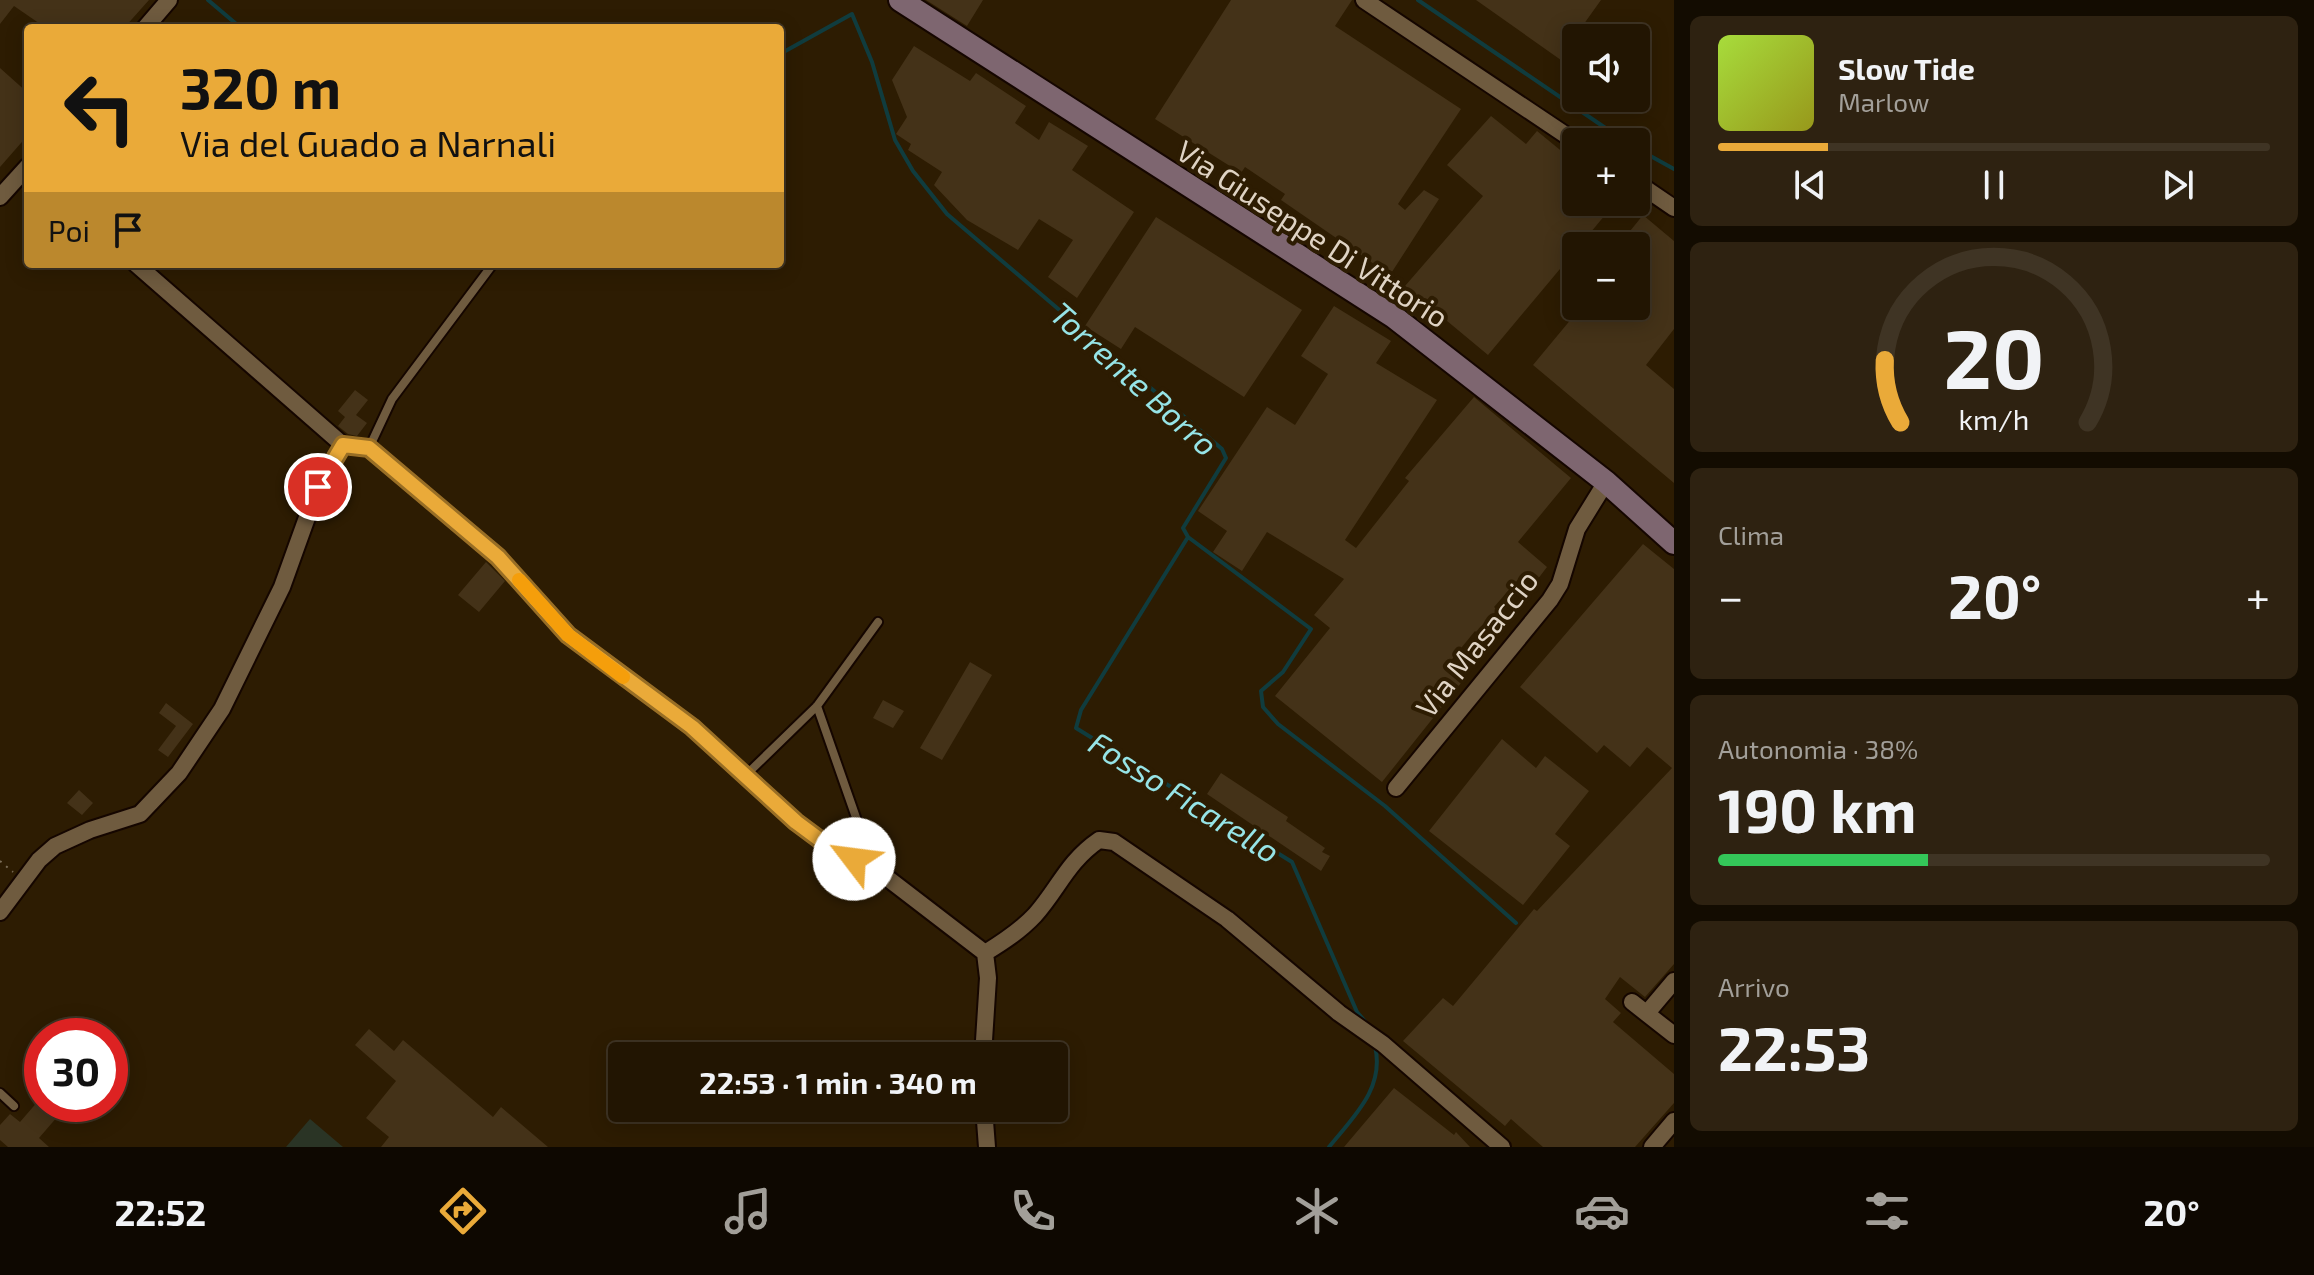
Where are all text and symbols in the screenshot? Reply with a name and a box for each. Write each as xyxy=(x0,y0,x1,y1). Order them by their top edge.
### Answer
map controls xyxy=(1562,24,1650,320)
button: sound xyxy=(1562,24,1650,112)
text: Slow Tide xyxy=(1838,50,1975,86)
text: 320 m xyxy=(180,53,341,120)
icon: left xyxy=(48,56,152,160)
text: Marlow xyxy=(1838,86,1929,117)
text: Via del Guado a Narnali xyxy=(180,121,556,164)
button: + xyxy=(1562,128,1650,216)
street label: Via Giuseppe Di Vittorio xyxy=(1170,132,1456,334)
icon: previous xyxy=(1788,163,1832,207)
icon: pause xyxy=(1972,163,2016,207)
icon: next xyxy=(2156,163,2200,207)
icon: arrive xyxy=(106,208,150,252)
text: Poi xyxy=(48,212,90,248)
button: − xyxy=(1562,232,1650,320)
water label: Torrente Borro xyxy=(1044,293,1226,463)
text: 20 xyxy=(1944,306,2044,406)
text: km/h xyxy=(1959,401,2029,436)
pin xyxy=(284,453,352,521)
icon: arrive xyxy=(296,465,340,509)
text: Clima xyxy=(1718,519,1784,550)
text: 20° xyxy=(1948,559,2041,631)
street label: Via Masaccio xyxy=(1407,562,1545,724)
text: − xyxy=(1718,569,1744,622)
text: + xyxy=(2246,569,2270,622)
water label: Fosso Ficarello xyxy=(1083,722,1287,870)
text: Autonomia · 38% xyxy=(1718,733,1918,764)
text: 190 km xyxy=(1718,773,1917,845)
position arrow xyxy=(812,817,896,901)
text: Arrivo xyxy=(1718,971,1790,1002)
text: 22:53 xyxy=(1718,1011,1870,1083)
speed limit sign: 30 xyxy=(24,1018,128,1122)
text: 22:53 · 1 min · 340 m xyxy=(699,1064,977,1100)
icon: directions xyxy=(435,1183,491,1239)
icon: music xyxy=(720,1183,776,1239)
icon: phone xyxy=(1005,1183,1061,1239)
icon: climate xyxy=(1289,1183,1345,1239)
icon: car xyxy=(1574,1183,1630,1239)
icon: filters xyxy=(1859,1183,1915,1239)
text: 22:52 xyxy=(114,1190,206,1233)
text: 20° xyxy=(2144,1190,2200,1233)

